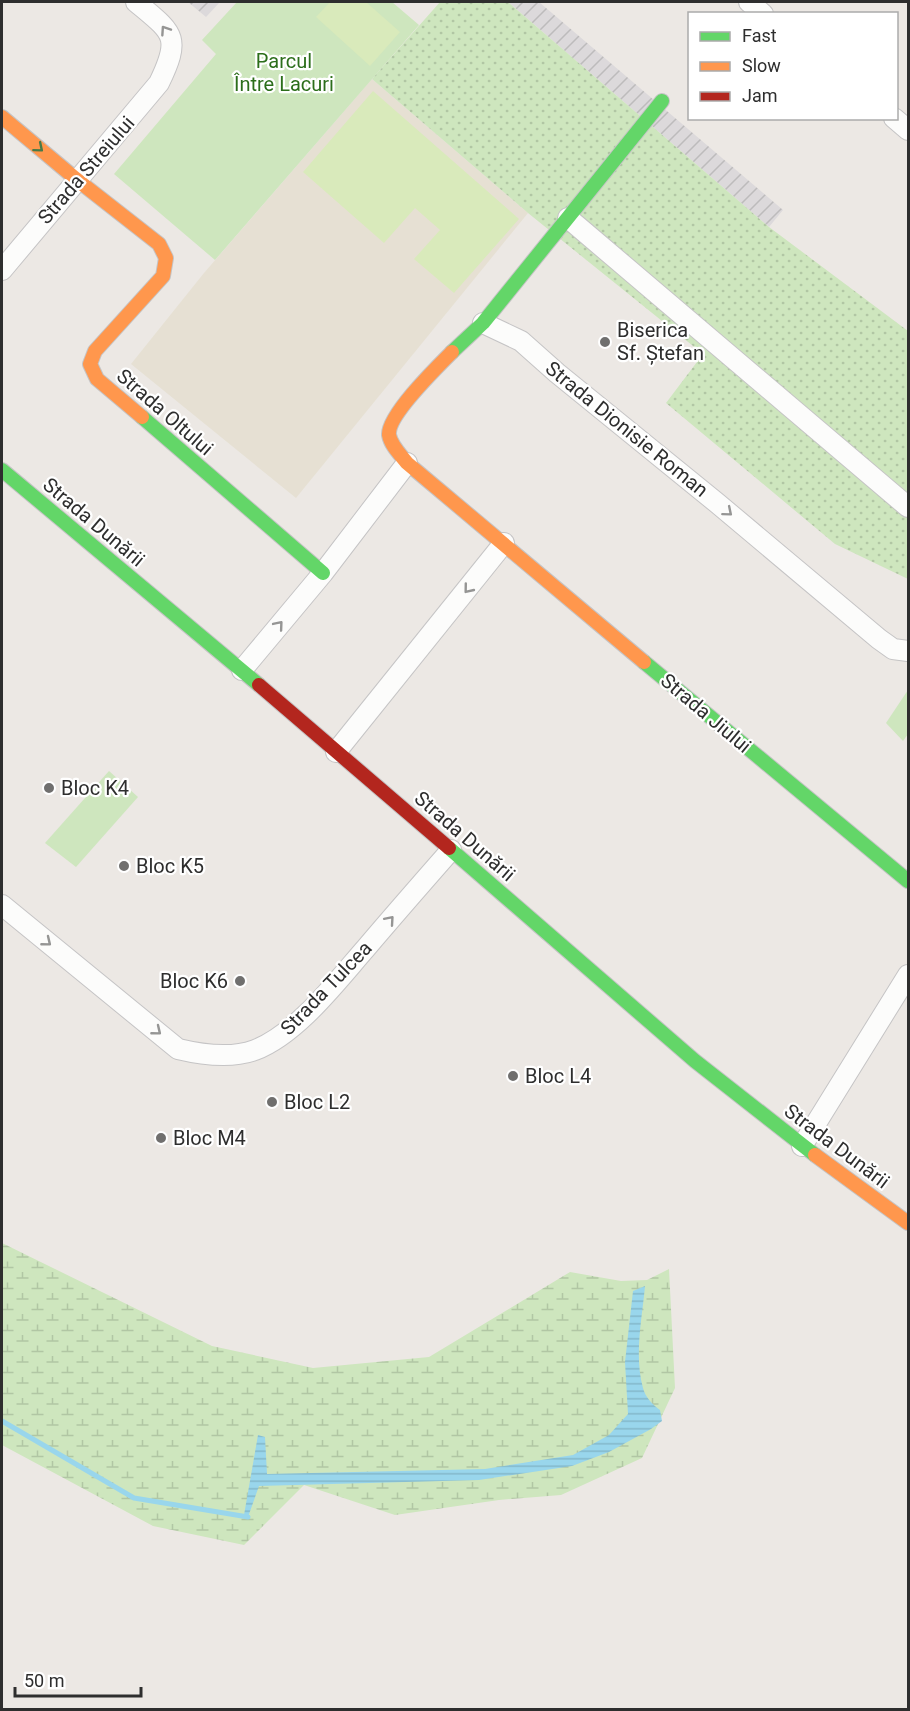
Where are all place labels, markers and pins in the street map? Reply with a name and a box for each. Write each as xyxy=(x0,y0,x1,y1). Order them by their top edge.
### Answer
place label: Biserica Sf. Ștefan xyxy=(617,318,704,365)
marker: Biserica Sf. Ștefan xyxy=(598,335,612,349)
place label: Bloc K4 xyxy=(61,776,129,800)
marker: Bloc K4 xyxy=(42,781,56,795)
place label: Bloc K5 xyxy=(136,854,204,878)
marker: Bloc K5 xyxy=(117,859,131,873)
place label: Bloc K6 xyxy=(160,969,228,993)
marker: Bloc K6 xyxy=(233,974,247,988)
place label: Bloc L4 xyxy=(525,1064,591,1088)
marker: Bloc L4 xyxy=(506,1069,520,1083)
place label: Bloc L2 xyxy=(284,1090,350,1114)
marker: Bloc L2 xyxy=(265,1095,279,1109)
place label: Bloc M4 xyxy=(173,1126,246,1150)
marker: Bloc M4 xyxy=(154,1131,168,1145)

